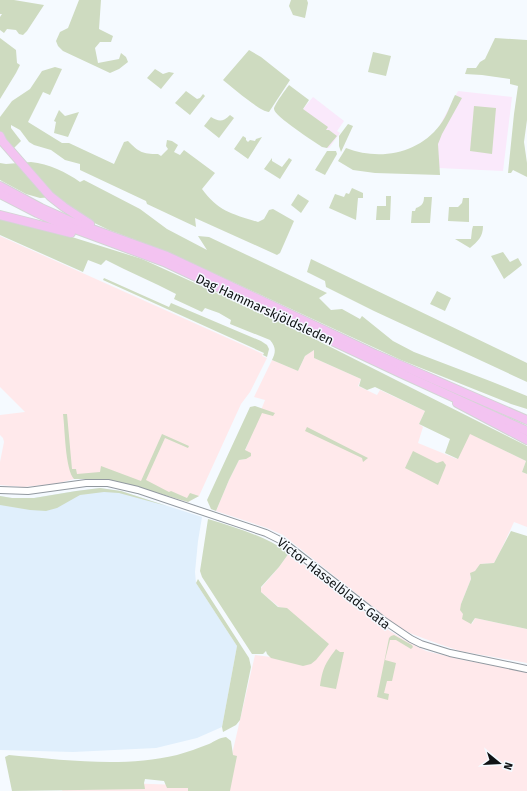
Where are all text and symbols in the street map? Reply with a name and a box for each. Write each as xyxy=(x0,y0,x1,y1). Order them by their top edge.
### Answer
street label: Dag Hammarskjöldsleden xyxy=(193,271,336,348)
street label: Victor Hasselblads Gata xyxy=(274,535,393,632)
north arrow xyxy=(479,743,519,783)
text: N xyxy=(501,760,515,771)

